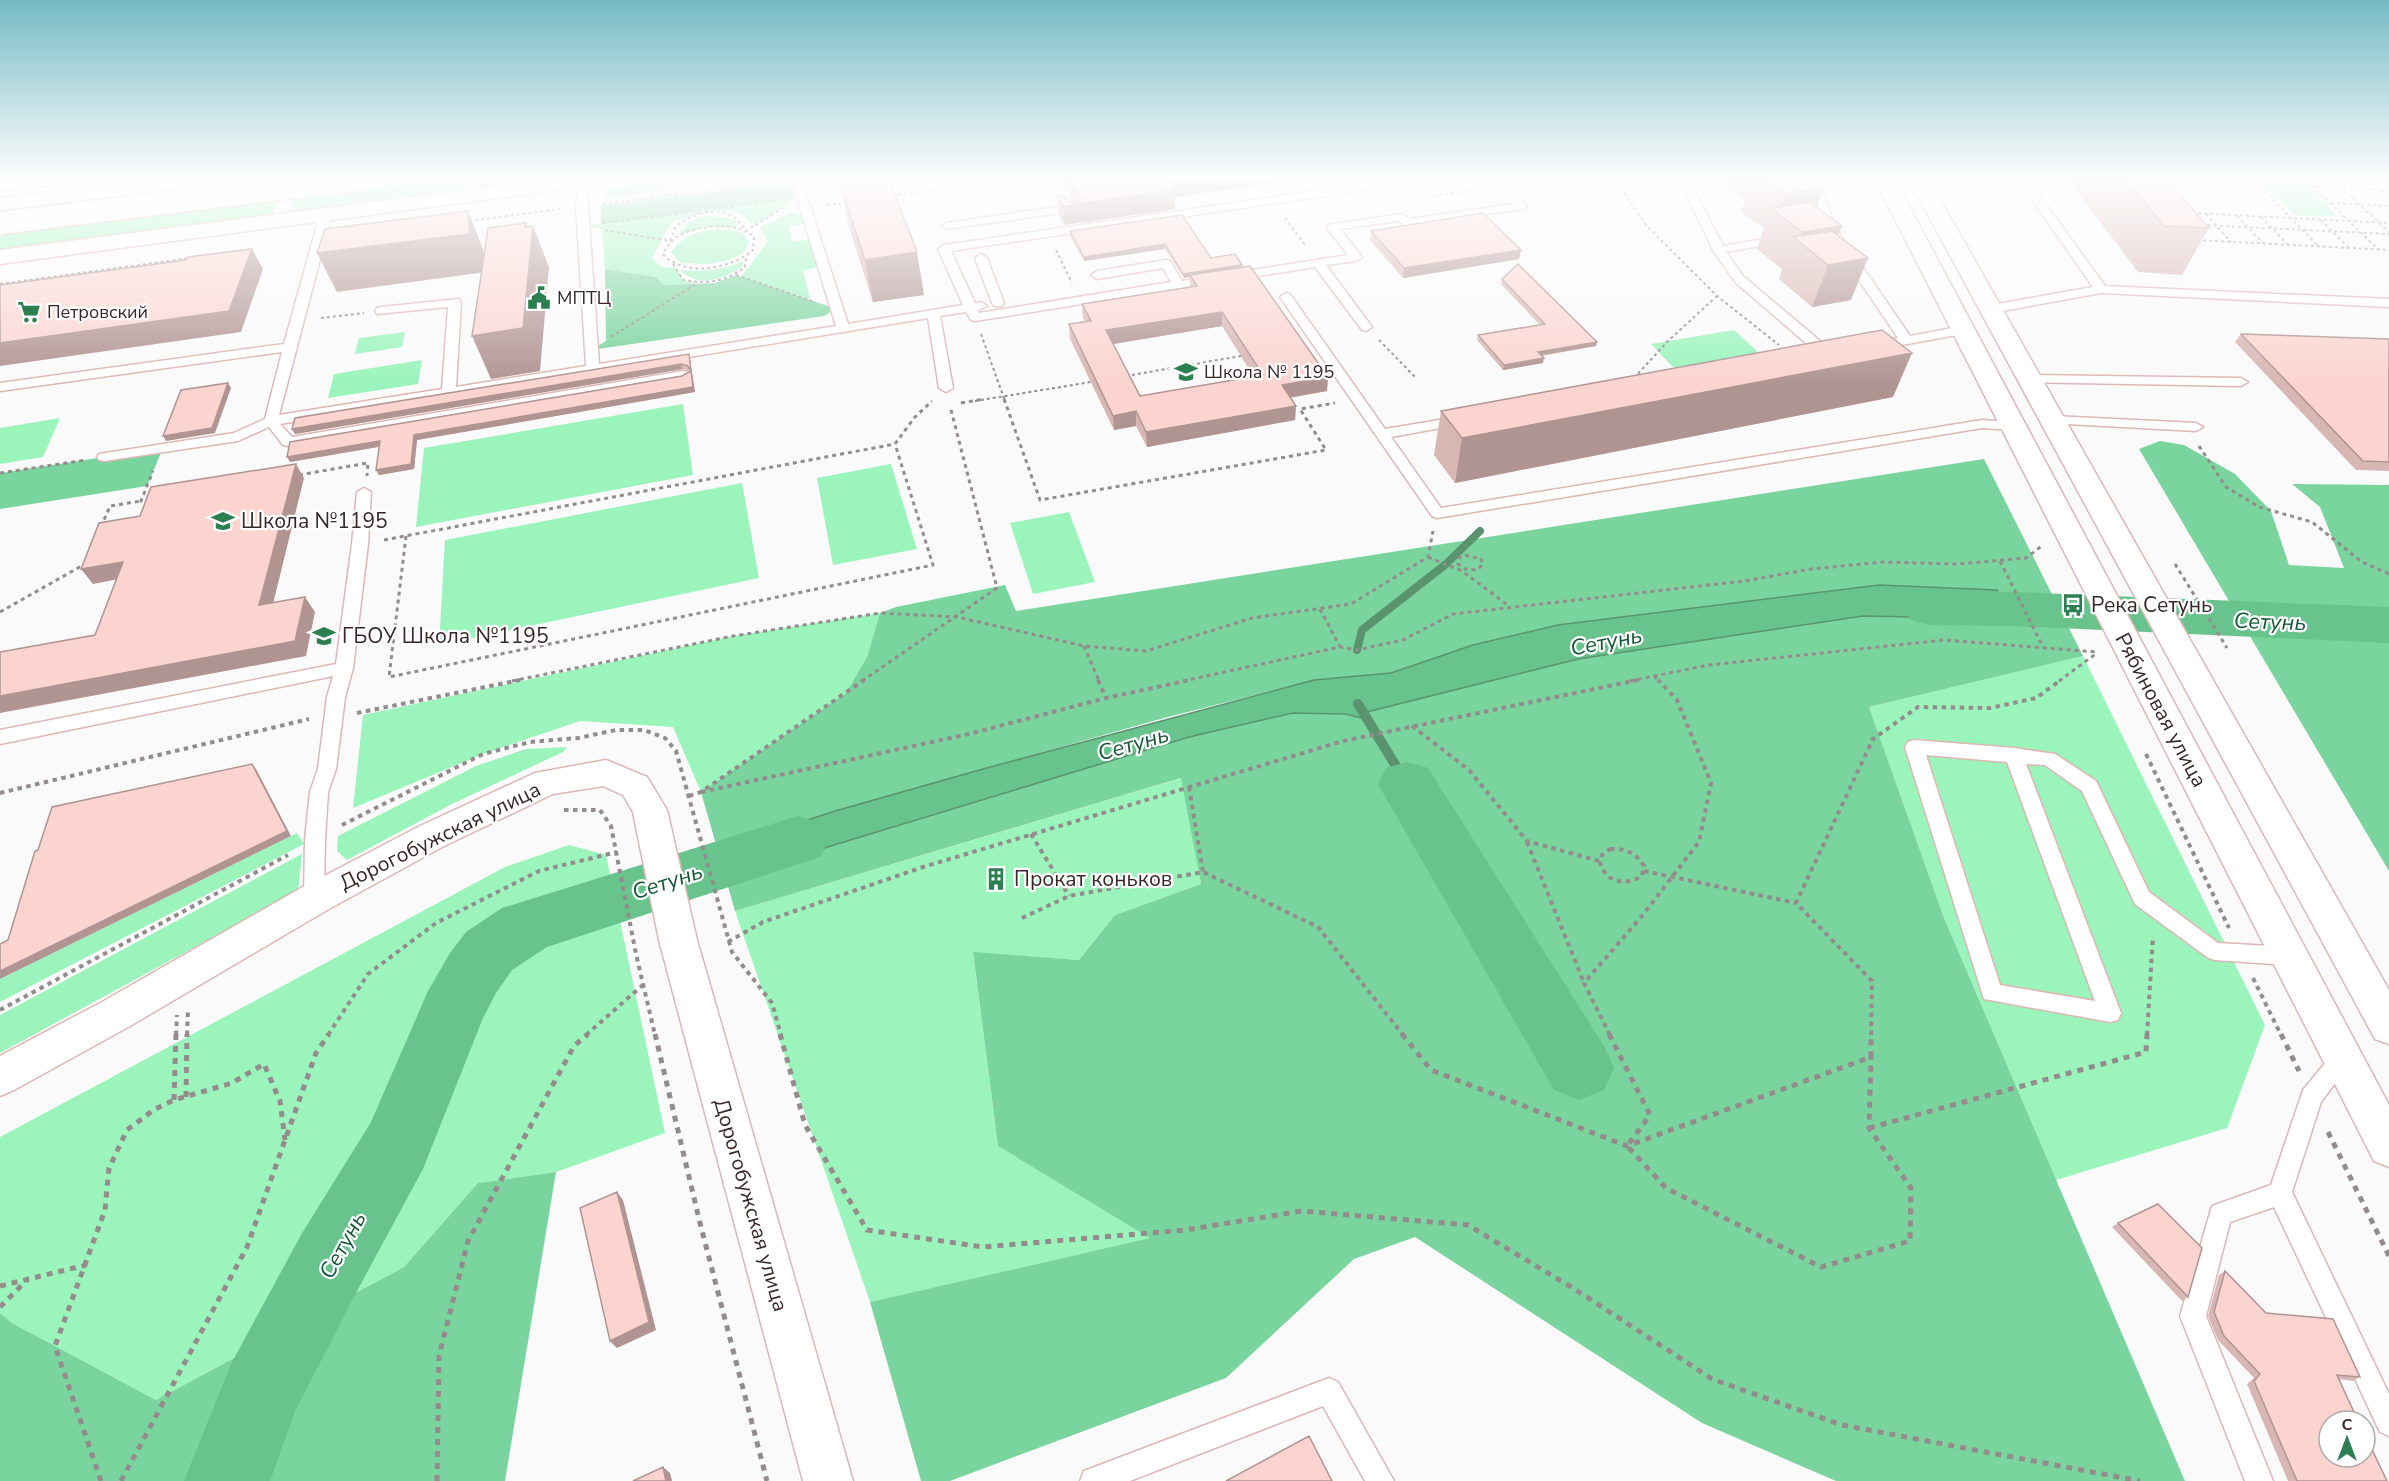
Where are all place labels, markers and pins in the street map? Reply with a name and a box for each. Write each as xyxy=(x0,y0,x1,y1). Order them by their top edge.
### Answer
public building icon: МПТЦ xyxy=(526,285,552,311)
place label: МПТЦ xyxy=(557,286,611,310)
supermarket icon: Петровский xyxy=(16,299,42,325)
place label: Петровский xyxy=(47,300,148,324)
school or university icon: Школа № 1195 xyxy=(1173,359,1199,385)
place label: Школа № 1195 xyxy=(1204,360,1334,384)
place label: Школа №1195 xyxy=(241,507,388,535)
school or university icon: Школа №1195 xyxy=(210,508,236,534)
place label: Река Сетунь xyxy=(2091,591,2212,619)
bus stop icon: Река Сетунь xyxy=(2060,592,2086,618)
place label: ГБОУ Школа №1195 xyxy=(342,622,549,650)
school or university icon: ГБОУ Школа №1195 xyxy=(311,623,337,649)
place label: Прокат коньков xyxy=(1014,865,1172,893)
building icon: Прокат коньков xyxy=(983,866,1009,892)

